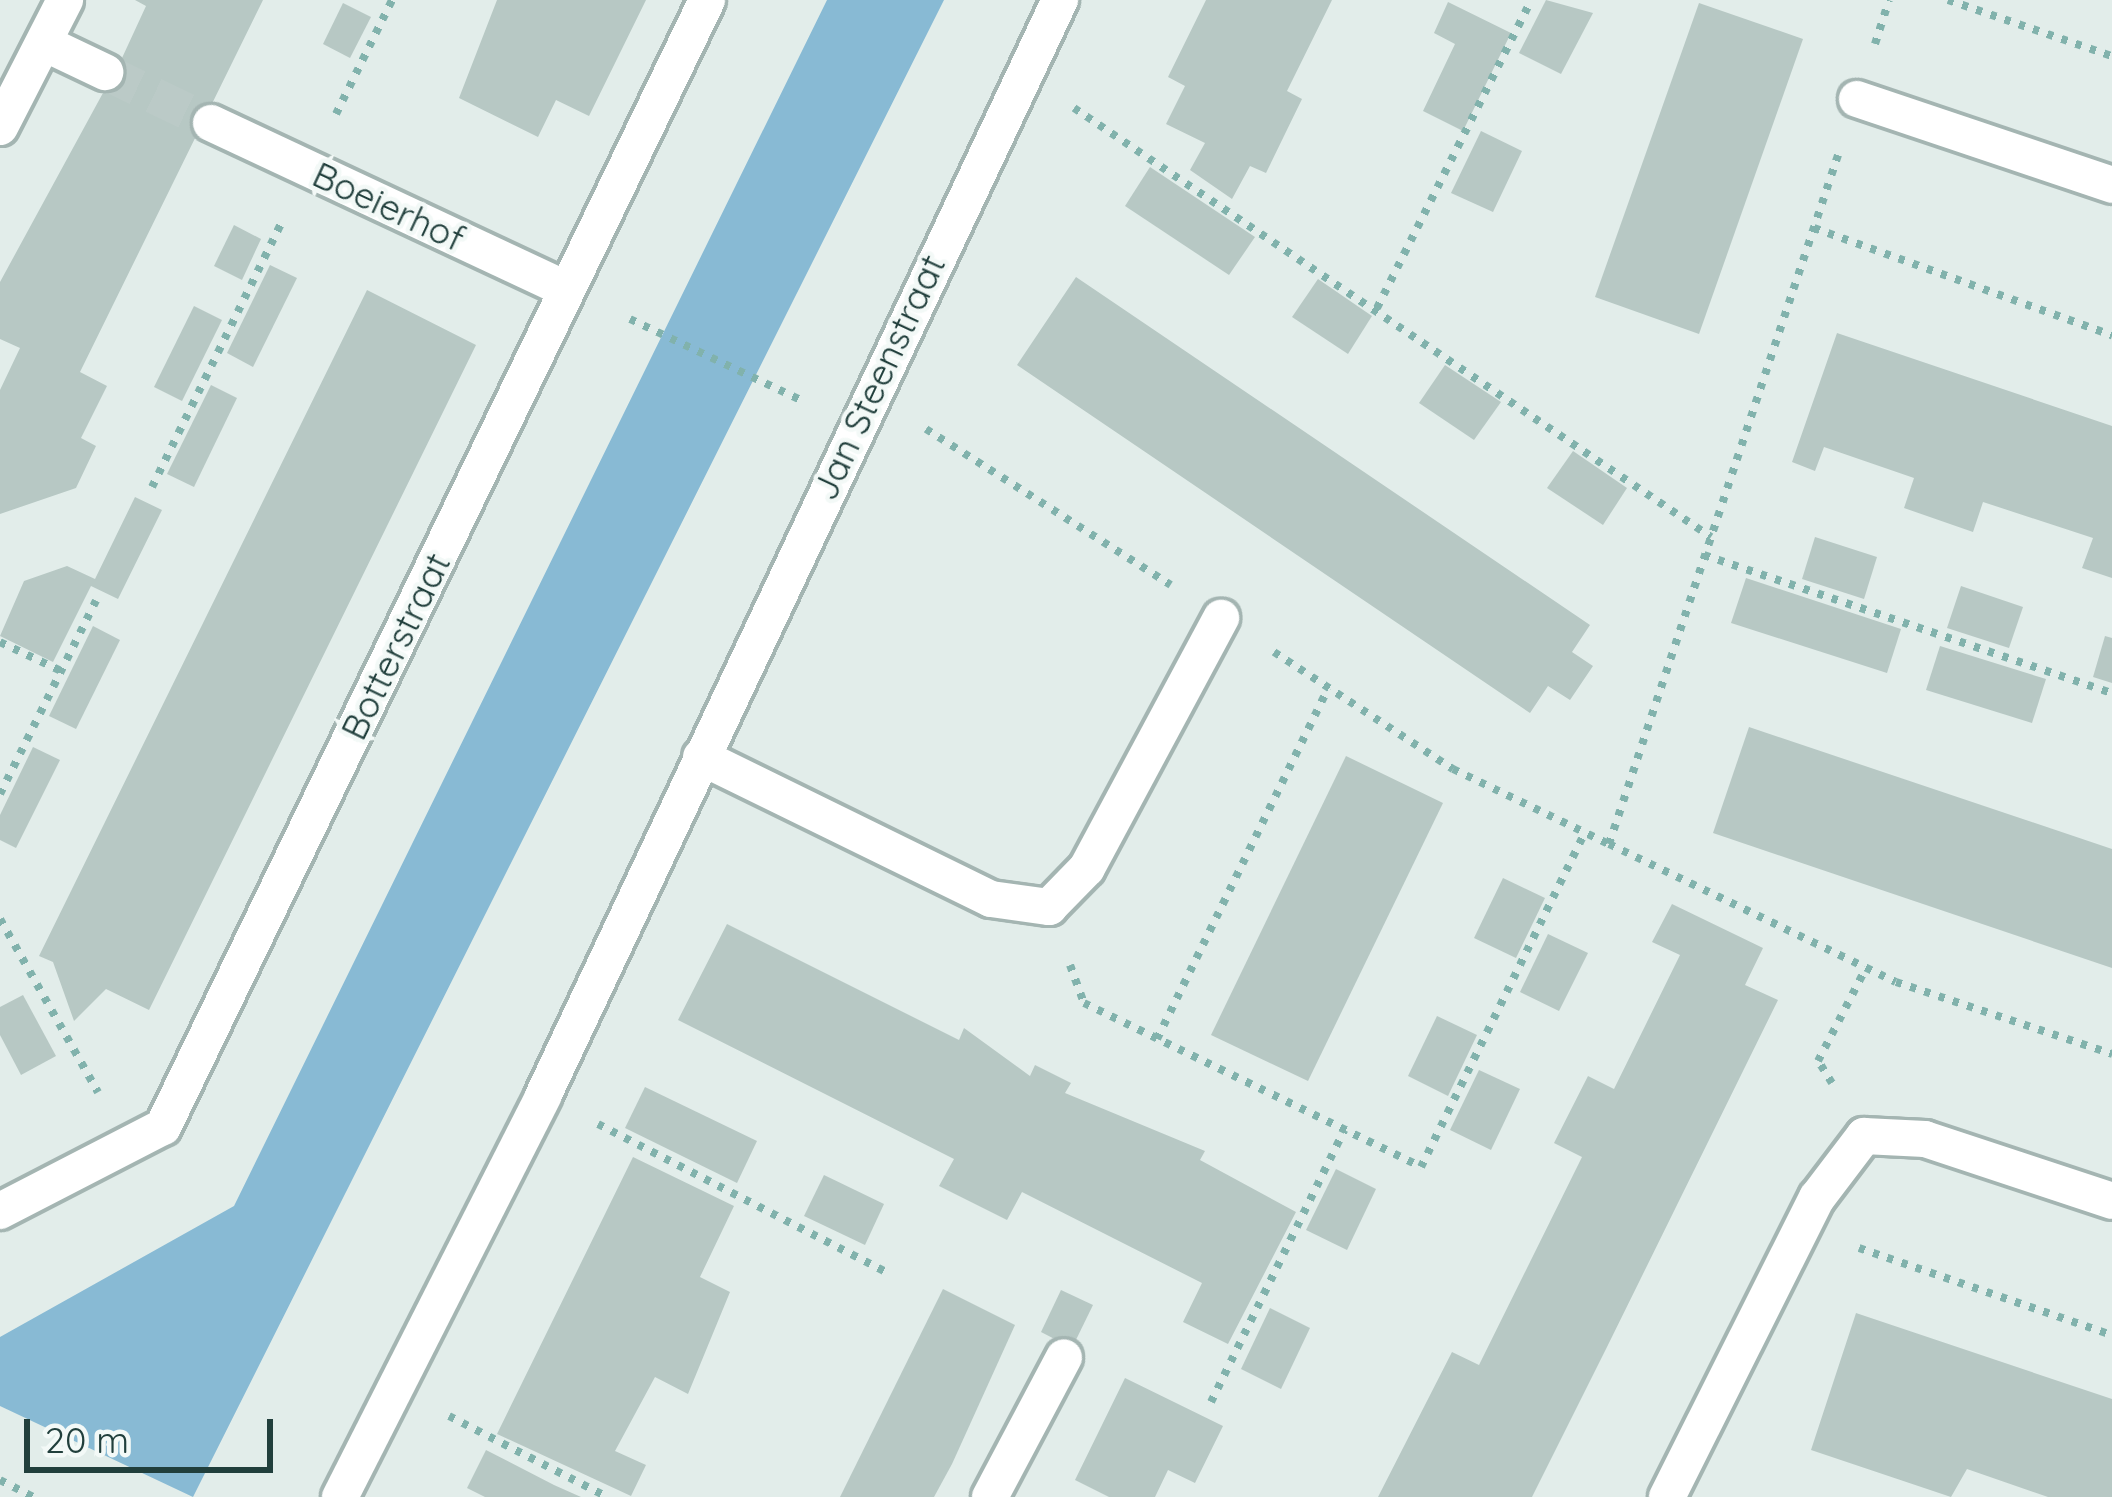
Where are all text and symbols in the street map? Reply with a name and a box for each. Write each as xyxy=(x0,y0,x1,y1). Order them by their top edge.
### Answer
street label: Boeierhof xyxy=(306,152,472,260)
street label: Jan Steenstraat xyxy=(802,248,954,506)
street label: Botterstraat xyxy=(331,546,459,746)
scale bar xyxy=(30,1395,279,1469)
text: 20 m xyxy=(45,1417,129,1462)

